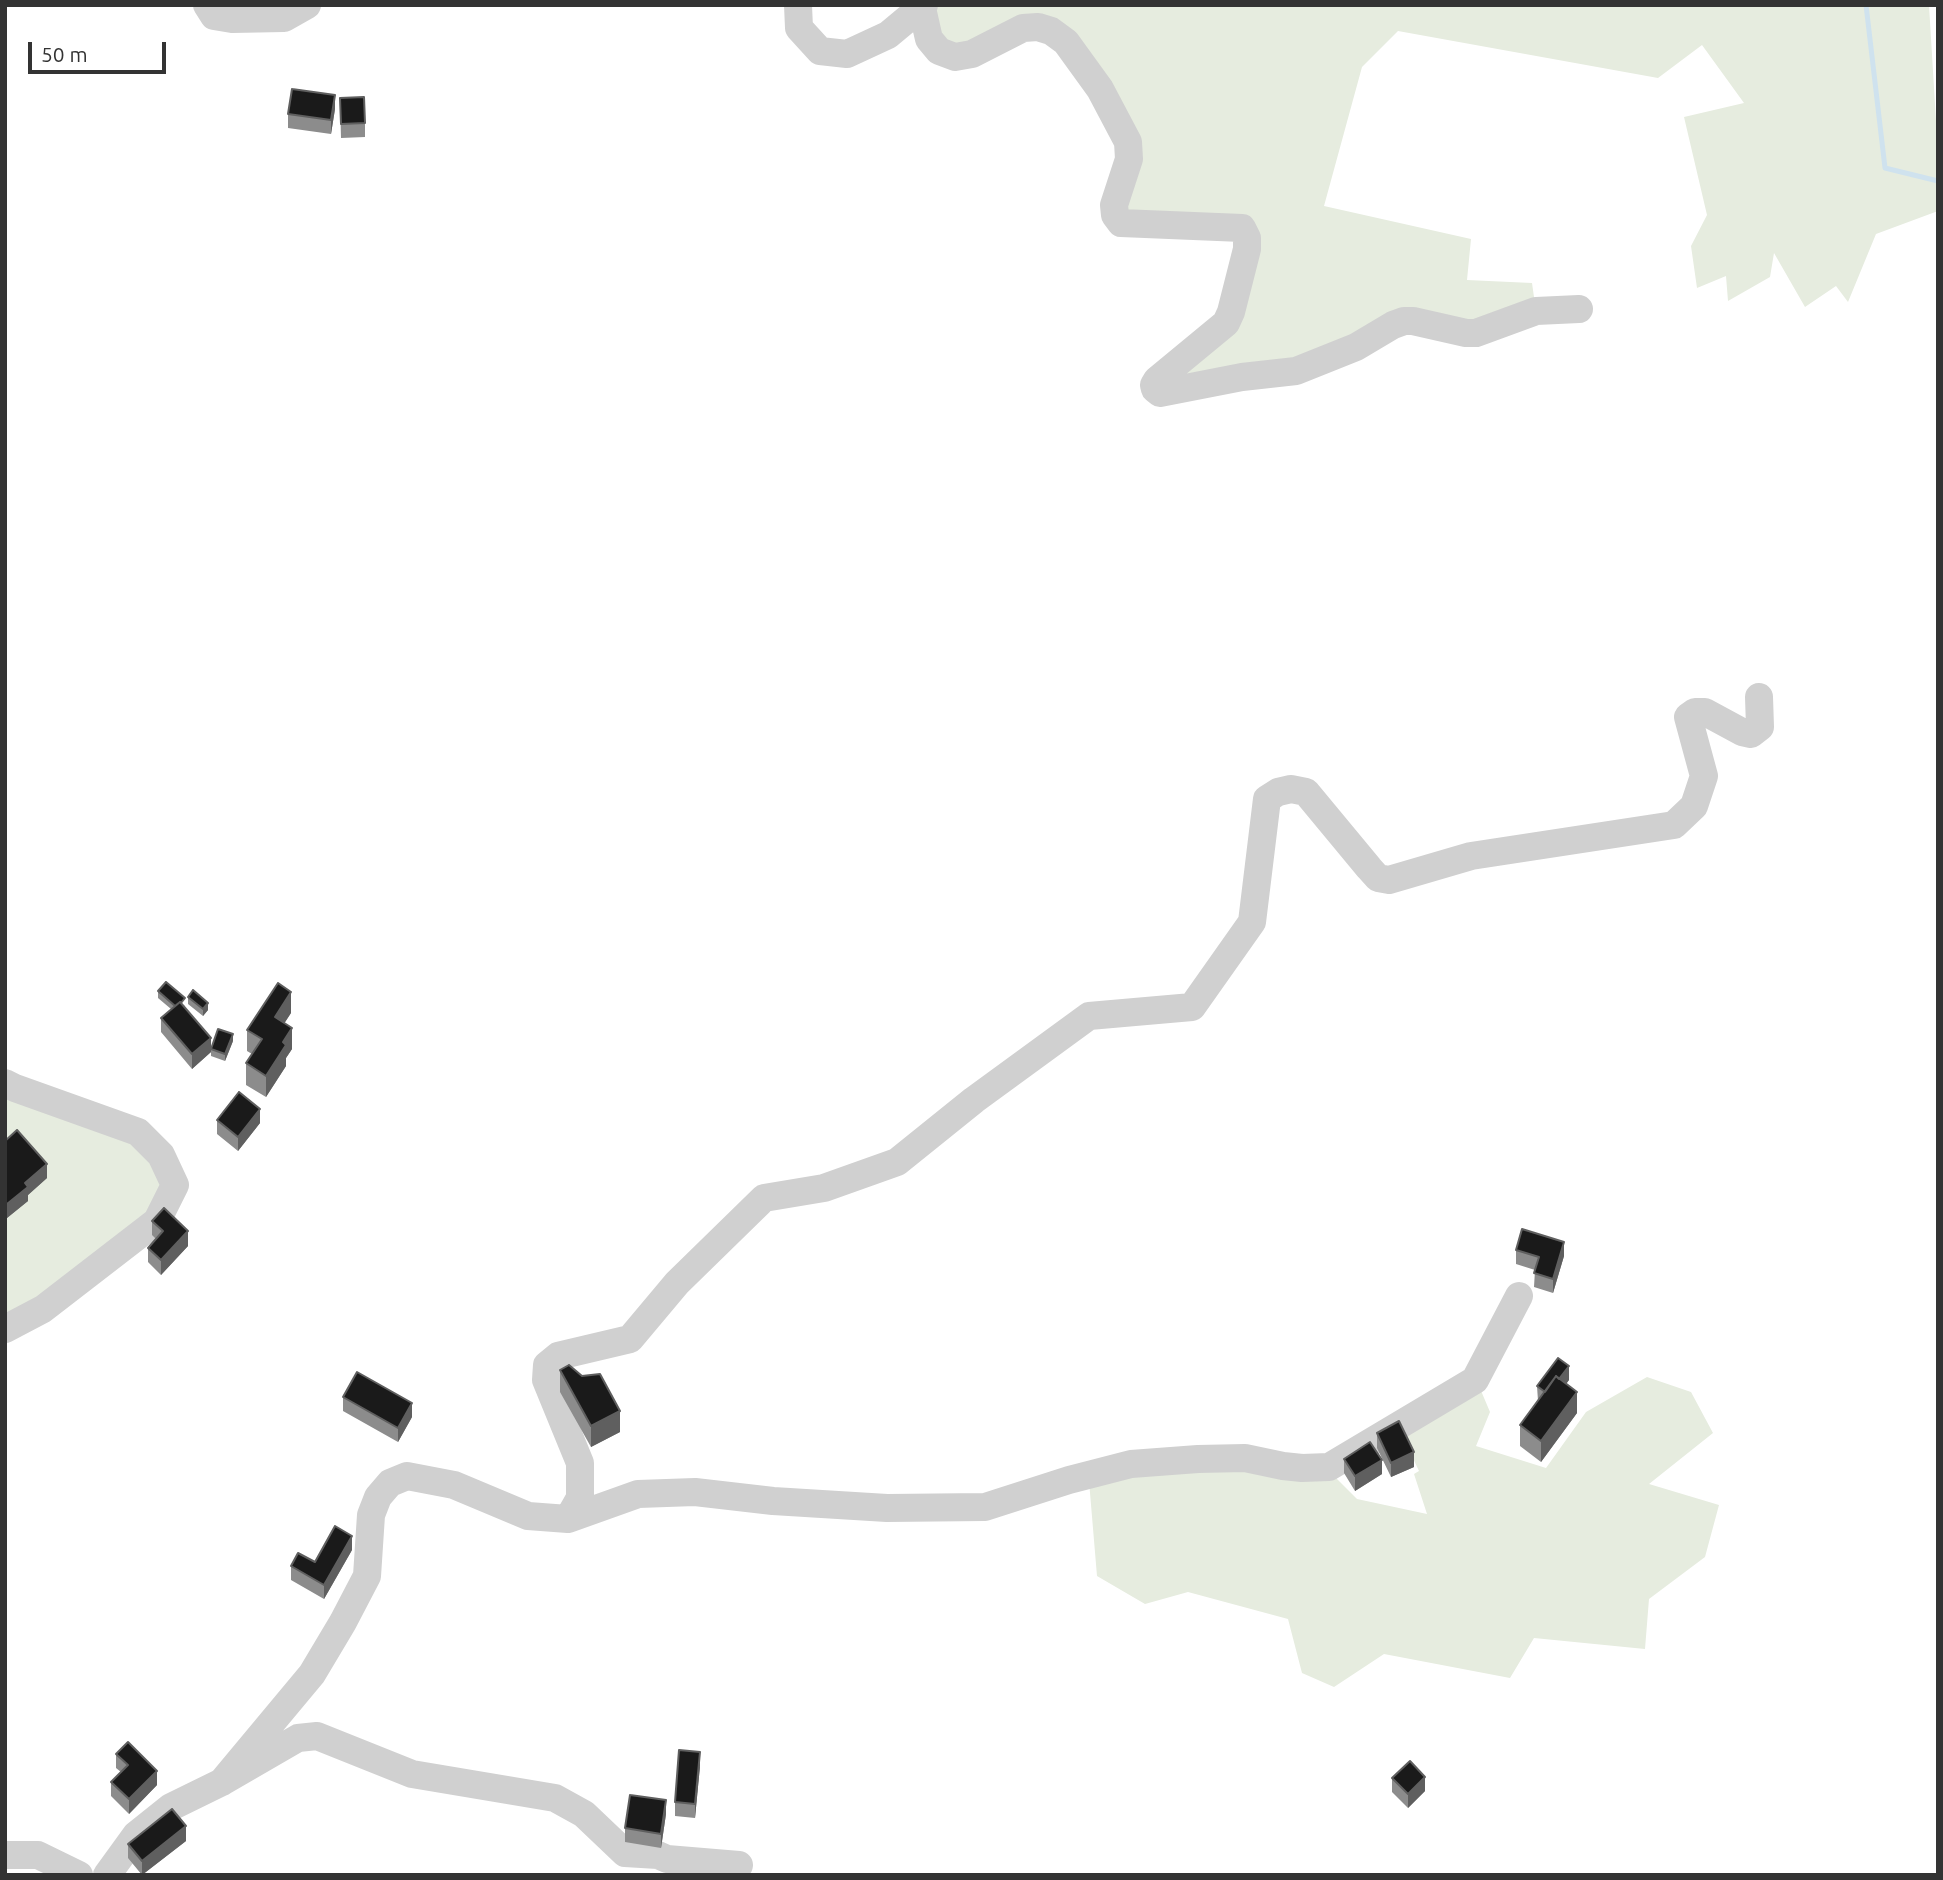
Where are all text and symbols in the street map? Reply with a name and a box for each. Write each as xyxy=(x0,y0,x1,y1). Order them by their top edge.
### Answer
scale bar xyxy=(32,28,170,72)
text: 50 m xyxy=(41,42,88,66)

